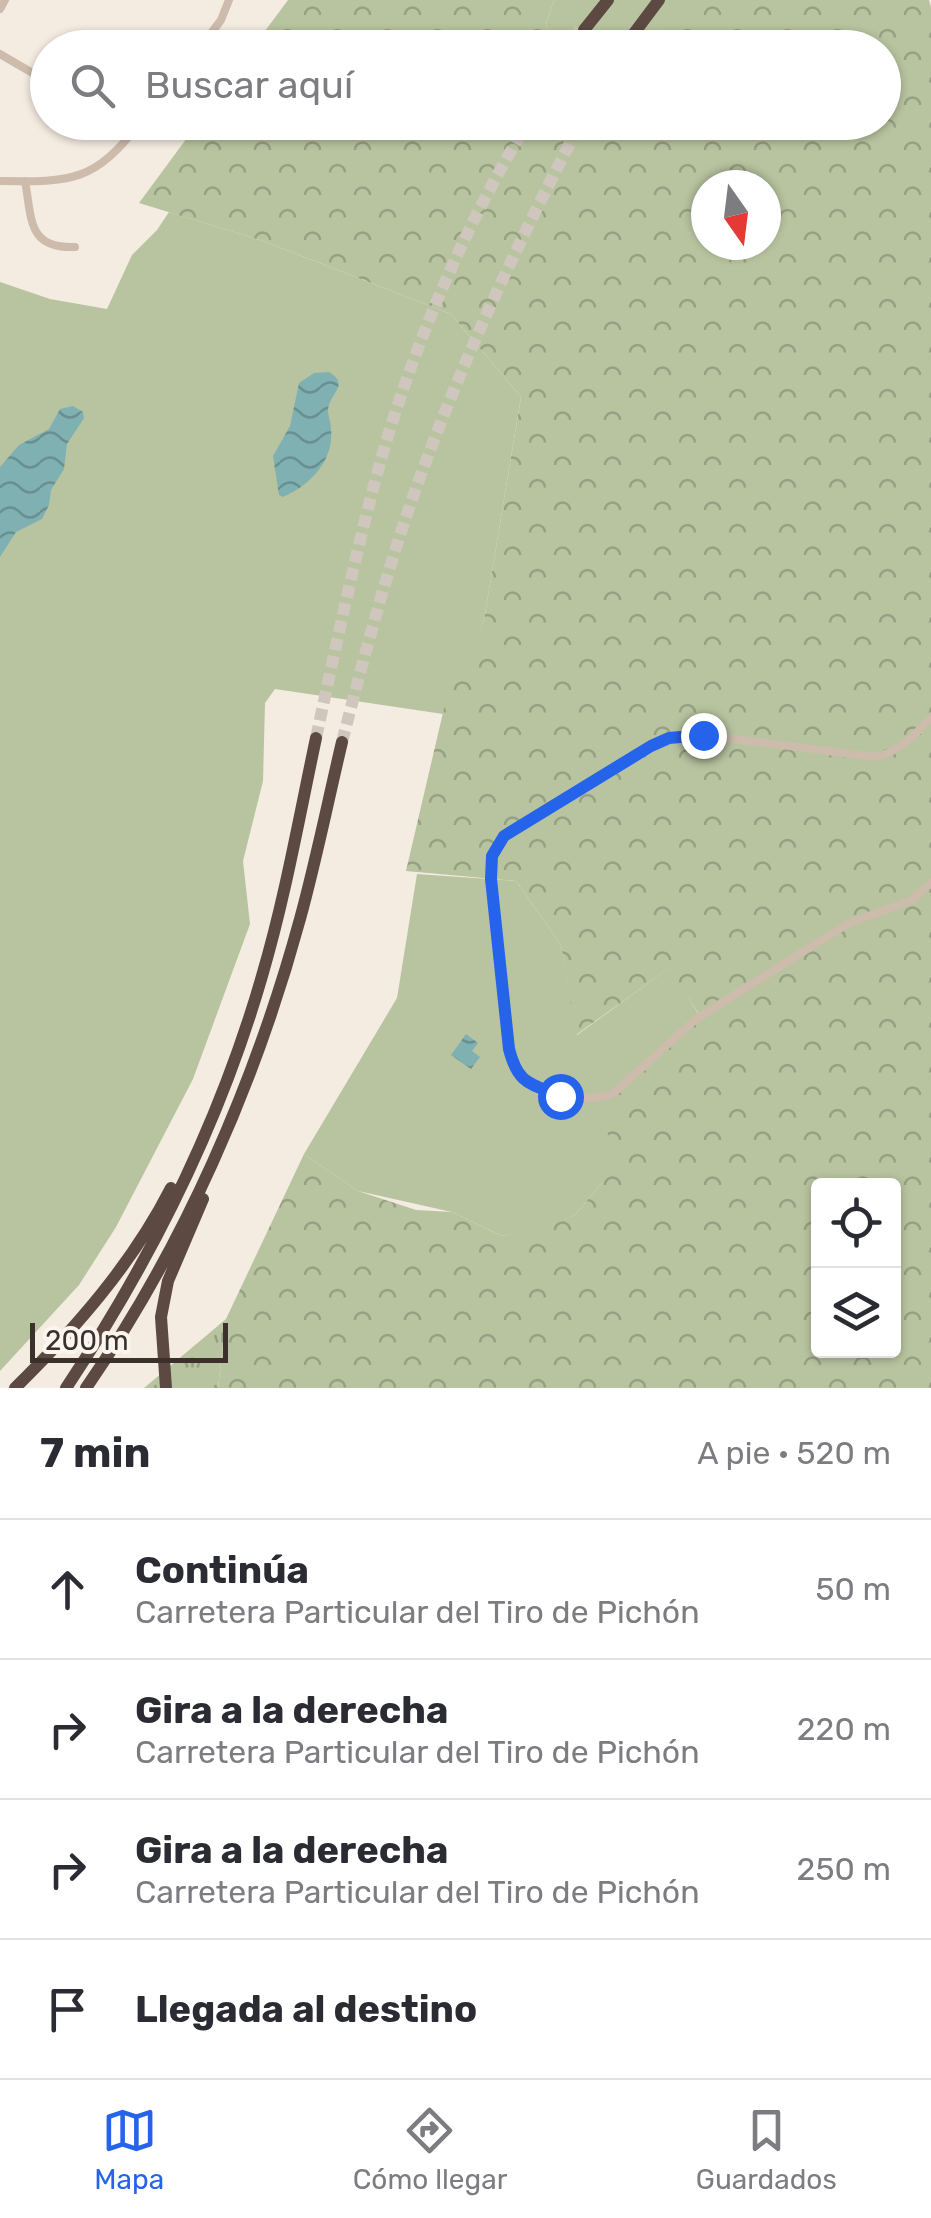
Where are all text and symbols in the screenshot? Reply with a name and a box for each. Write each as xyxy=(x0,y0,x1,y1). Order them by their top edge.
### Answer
search box xyxy=(30,30,901,140)
icon: search xyxy=(65,58,120,113)
text: Buscar aquí xyxy=(145,62,353,108)
north arrow xyxy=(691,170,781,260)
route end xyxy=(681,713,727,759)
route start xyxy=(538,1074,584,1120)
map controls xyxy=(811,1178,901,1358)
button: locate xyxy=(811,1178,901,1268)
button: layers xyxy=(811,1268,901,1358)
scale bar xyxy=(30,1318,228,1362)
text: 200 m xyxy=(45,1324,129,1357)
text: 7 min xyxy=(40,1428,151,1478)
text: A pie · 520 m xyxy=(697,1434,891,1472)
text: Continúa xyxy=(135,1547,309,1593)
icon: ahead xyxy=(40,1562,95,1617)
text: 50 m xyxy=(815,1570,891,1608)
text: Carretera Particular del Tiro de Pichón xyxy=(135,1593,700,1631)
text: Gira a la derecha xyxy=(135,1687,448,1733)
icon: right xyxy=(40,1702,95,1757)
text: 220 m xyxy=(797,1710,891,1748)
text: Carretera Particular del Tiro de Pichón xyxy=(135,1733,700,1771)
text: Gira a la derecha xyxy=(135,1827,448,1873)
icon: right xyxy=(40,1842,95,1897)
text: 250 m xyxy=(797,1850,891,1888)
text: Carretera Particular del Tiro de Pichón xyxy=(135,1873,700,1911)
icon: arrive xyxy=(40,1982,95,2037)
text: Llegada al destino xyxy=(135,1986,477,2032)
tab: Mapa xyxy=(94,2103,164,2196)
tab: Cómo llegar xyxy=(353,2103,507,2196)
tab: Guardados xyxy=(696,2103,837,2196)

